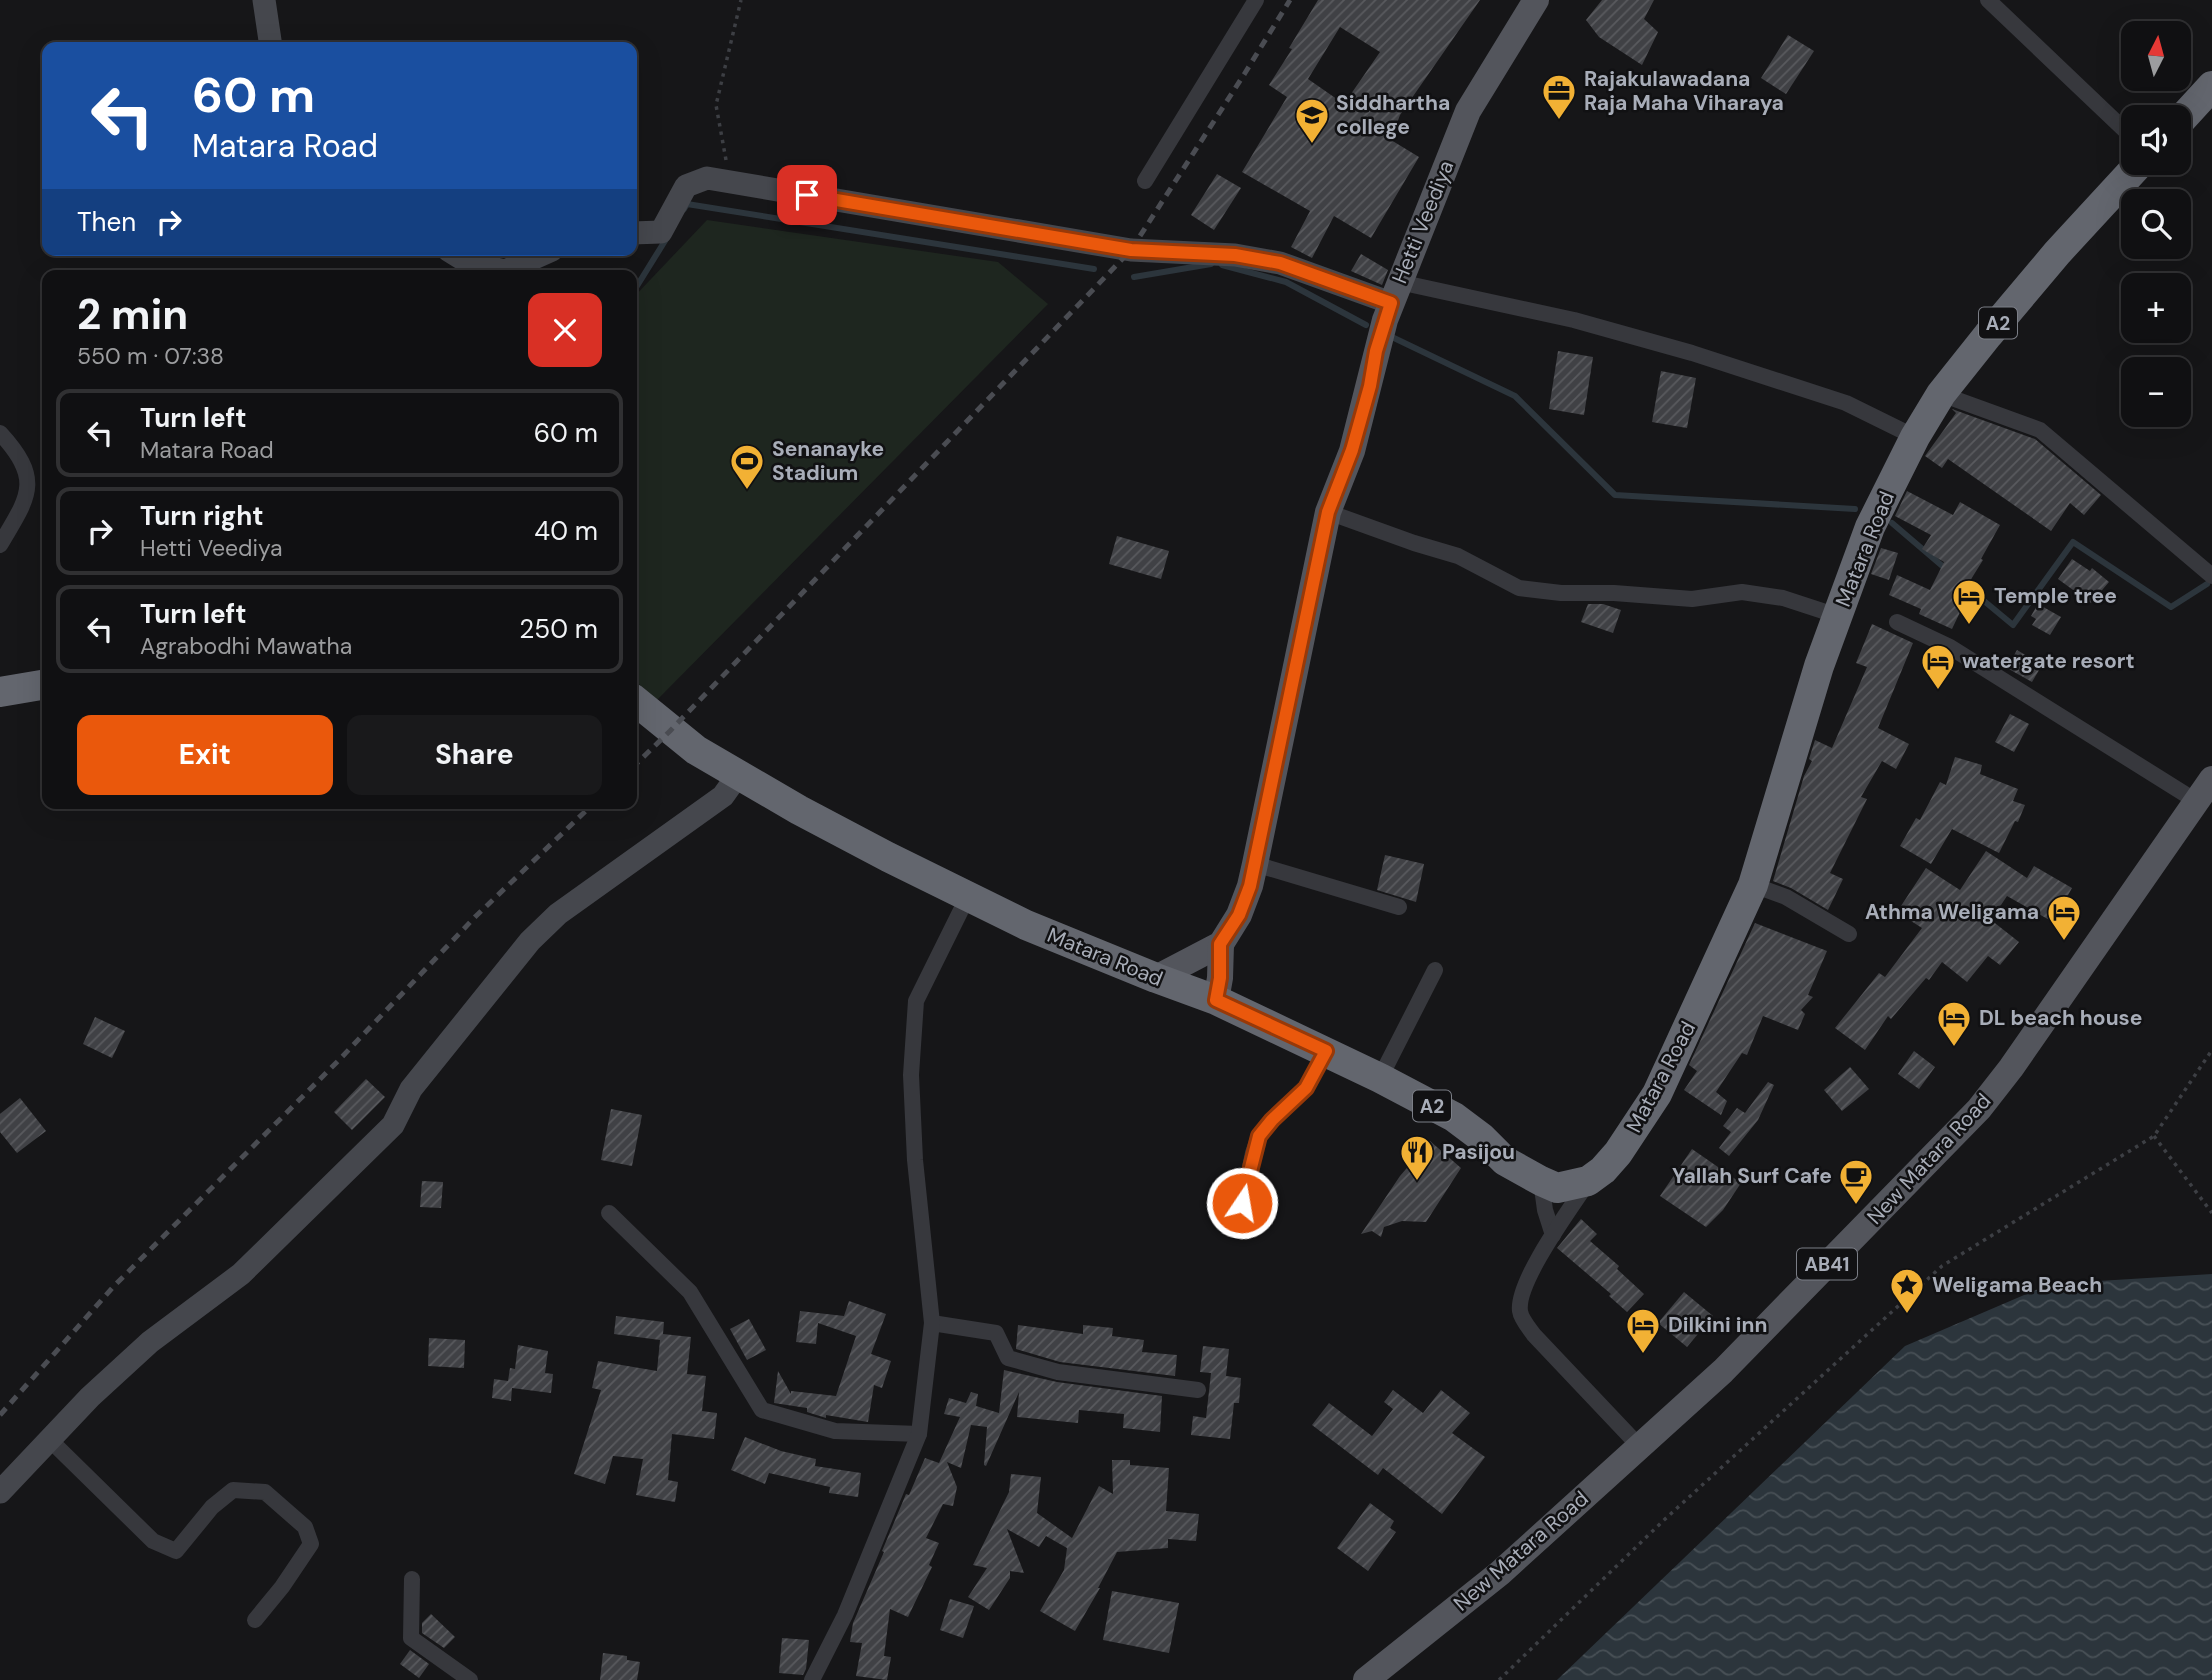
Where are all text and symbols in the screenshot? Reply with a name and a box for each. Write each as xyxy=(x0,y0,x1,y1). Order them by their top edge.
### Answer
north arrow xyxy=(2121,21,2191,91)
map controls xyxy=(2121,21,2191,427)
text: 60 m xyxy=(192,63,315,127)
place label: Rajakulawadana Raja Maha Viharaya xyxy=(1584,65,1784,117)
icon: left xyxy=(77,70,168,161)
office icon: Rajakulawadana Raja Maha Viharaya xyxy=(1540,72,1578,121)
place label: Siddhartha college xyxy=(1336,89,1450,141)
school or university icon: Siddhartha college xyxy=(1293,96,1331,145)
button: sound xyxy=(2121,105,2191,175)
text: Matara Road xyxy=(192,125,378,167)
street label: Hetti Veediya xyxy=(1386,156,1460,288)
pin xyxy=(777,165,837,225)
icon: arrive xyxy=(788,176,826,214)
button: search xyxy=(2121,189,2191,259)
icon: right xyxy=(150,203,188,241)
text: Then xyxy=(77,205,136,239)
button: + xyxy=(2121,273,2191,343)
text: 2 min xyxy=(77,287,188,342)
button: close xyxy=(528,293,602,367)
road number: A2 xyxy=(1979,308,2017,338)
text: 550 m · 07:38 xyxy=(77,341,224,371)
button: − xyxy=(2121,357,2191,427)
text: Turn left xyxy=(140,401,247,435)
icon: left xyxy=(81,414,119,452)
text: 60 m xyxy=(534,416,598,450)
text: Matara Road xyxy=(140,435,274,465)
place label: Senanayke Stadium xyxy=(772,435,884,487)
sports icon: Senanayke Stadium xyxy=(728,442,766,491)
street label: Matara Road xyxy=(1829,487,1901,611)
text: Turn right xyxy=(140,499,264,533)
icon: right xyxy=(81,512,119,550)
text: 40 m xyxy=(534,514,598,548)
text: Hetti Veediya xyxy=(140,533,283,563)
hotel icon: Temple tree xyxy=(1950,577,1988,626)
place label: Temple tree xyxy=(1994,582,2117,610)
text: Turn left xyxy=(140,597,247,631)
icon: left xyxy=(81,610,119,648)
text: 250 m xyxy=(519,612,598,646)
text: Agrabodhi Mawatha xyxy=(140,631,352,661)
hotel icon: watergate resort xyxy=(1919,642,1957,691)
place label: watergate resort xyxy=(1962,647,2135,675)
button: Exit xyxy=(77,715,333,795)
button: Share xyxy=(347,715,602,795)
hotel icon: Athma Weligama xyxy=(2045,893,2083,942)
place label: Athma Weligama xyxy=(1865,898,2039,926)
street label: Matara Road xyxy=(1043,921,1167,993)
hotel icon: DL beach house xyxy=(1935,999,1973,1048)
place label: DL beach house xyxy=(1979,1004,2142,1032)
street label: Matara Road xyxy=(1620,1017,1702,1137)
street label: New Matara Road xyxy=(1861,1087,1997,1231)
road number: A2 xyxy=(1413,1090,1451,1122)
restaurant icon: Pasijou xyxy=(1398,1133,1436,1182)
place label: Pasijou xyxy=(1442,1138,1515,1166)
cafe icon: Yallah Surf Cafe xyxy=(1837,1157,1875,1206)
place label: Yallah Surf Cafe xyxy=(1672,1162,1832,1190)
position arrow xyxy=(1205,1166,1279,1240)
road number: AB41 xyxy=(1797,1248,1857,1280)
place icon: Weligama Beach xyxy=(1888,1266,1926,1315)
place label: Weligama Beach xyxy=(1932,1271,2102,1299)
hotel icon: Dilkini inn xyxy=(1624,1306,1662,1355)
place label: Dilkini inn xyxy=(1668,1311,1767,1339)
street label: New Matara Road xyxy=(1448,1485,1594,1617)

